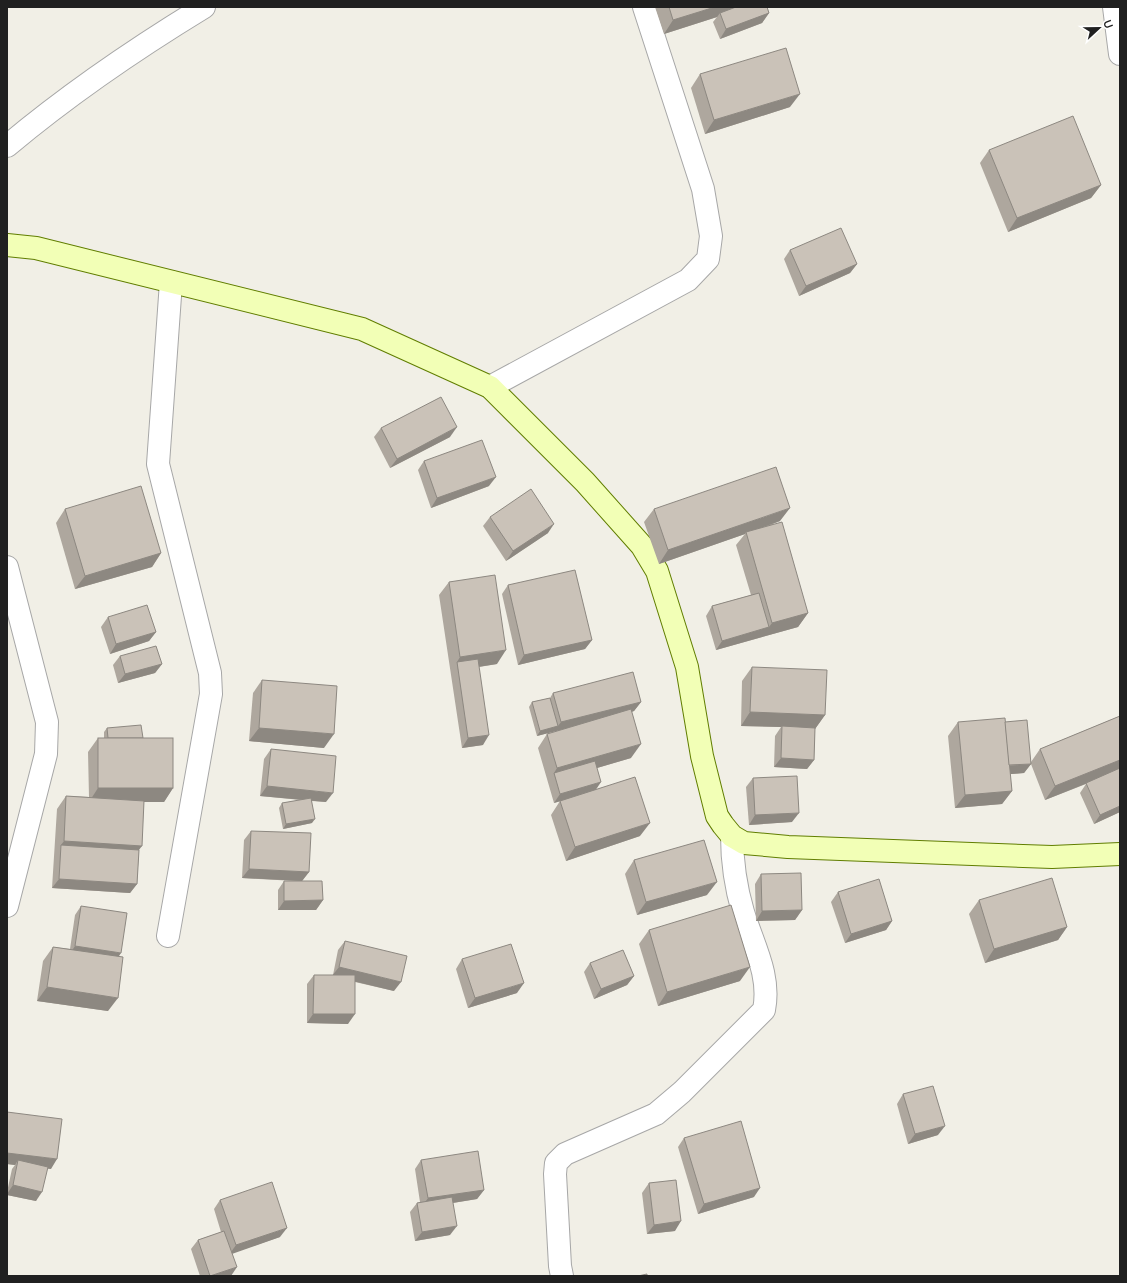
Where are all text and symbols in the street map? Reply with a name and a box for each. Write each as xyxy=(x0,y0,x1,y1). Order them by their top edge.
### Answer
north arrow xyxy=(1079,8,1119,48)
text: U xyxy=(1100,18,1117,31)

